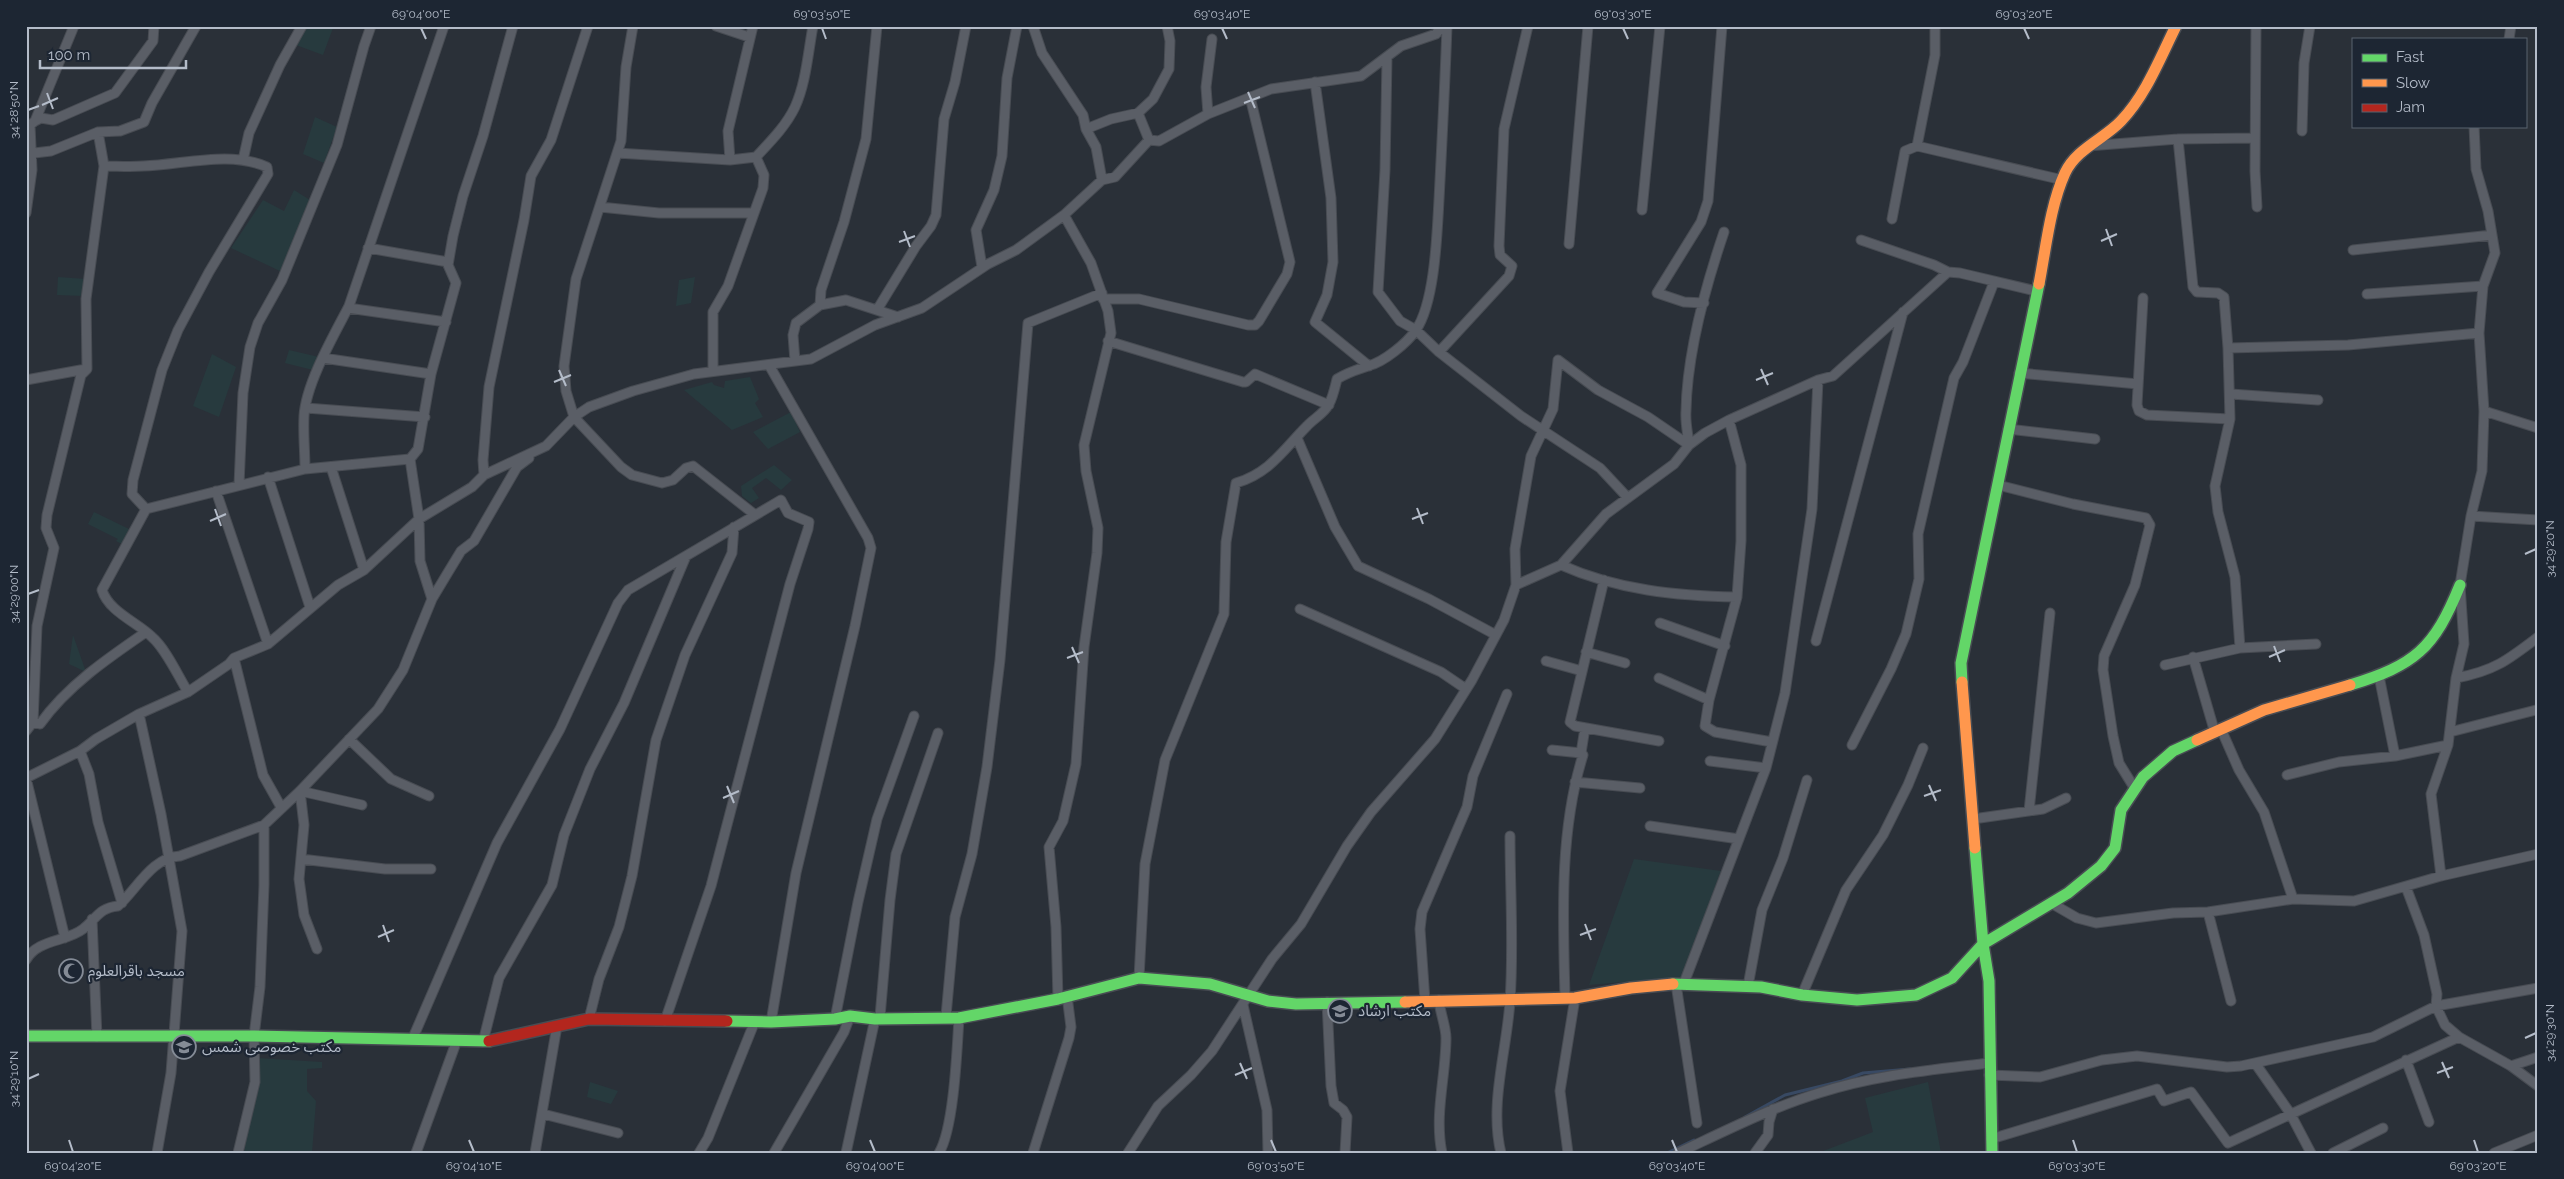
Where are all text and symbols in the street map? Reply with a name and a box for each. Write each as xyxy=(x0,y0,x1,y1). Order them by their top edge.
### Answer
text: 69°04'00"E xyxy=(392,7,450,21)
text: 69°03'50"E xyxy=(793,7,851,21)
text: 69°03'40"E xyxy=(1194,7,1250,21)
text: 69°03'30"E xyxy=(1594,7,1652,21)
text: 69°03'20"E xyxy=(1995,7,2053,21)
scale bar xyxy=(40,38,186,70)
legend xyxy=(2352,38,2526,128)
text: 100 m xyxy=(48,46,90,64)
text: Fast xyxy=(2396,48,2424,66)
text: Slow xyxy=(2396,74,2430,92)
text: 34°28'50"N xyxy=(7,81,21,139)
text: Jam xyxy=(2396,98,2425,116)
text: 34°29'20"N xyxy=(2543,520,2557,578)
text: 34°29'00"N xyxy=(7,565,21,623)
mosque icon: مسجد باقرالعلوم xyxy=(58,958,84,984)
place label: مسجد باقرالعلوم xyxy=(88,962,185,982)
school or university icon: مکتب ارشاد xyxy=(1327,998,1353,1024)
place label: مکتب ارشاد xyxy=(1358,1002,1431,1020)
text: 34°29'30"N xyxy=(2543,1004,2557,1062)
school or university icon: مکتب خصوصی شمس xyxy=(171,1034,197,1060)
place label: مکتب خصوصی شمس xyxy=(202,1038,341,1056)
text: 34°29'10"N xyxy=(7,1051,21,1107)
text: 69°04'20"E xyxy=(44,1159,102,1173)
text: 69°04'10"E xyxy=(446,1159,502,1173)
text: 69°04'00"E xyxy=(846,1159,904,1173)
text: 69°03'50"E xyxy=(1247,1159,1305,1173)
text: 69°03'40"E xyxy=(1649,1159,1705,1173)
text: 69°03'30"E xyxy=(2048,1159,2106,1173)
text: 69°03'20"E xyxy=(2449,1159,2507,1173)

